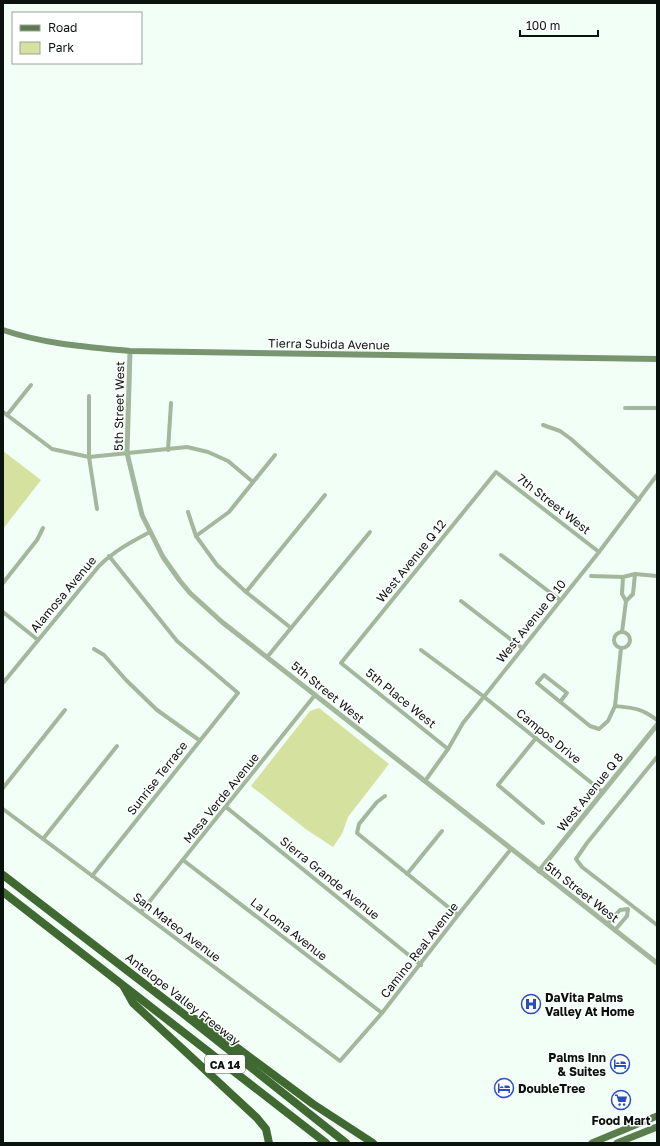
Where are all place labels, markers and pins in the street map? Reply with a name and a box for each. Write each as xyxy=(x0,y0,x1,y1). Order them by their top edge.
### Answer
place label: DaVita Palms Valley At Home xyxy=(545,990,635,1019)
hospital icon: DaVita Palms Valley At Home xyxy=(520,993,542,1015)
place label: Palms Inn & Suites xyxy=(548,1050,606,1079)
hotel icon: Palms Inn & Suites xyxy=(609,1053,631,1075)
hotel icon: DoubleTree xyxy=(493,1077,515,1099)
place label: DoubleTree xyxy=(518,1081,585,1096)
supermarket icon: Food Mart xyxy=(610,1089,632,1111)
place label: Food Mart xyxy=(591,1113,651,1128)

